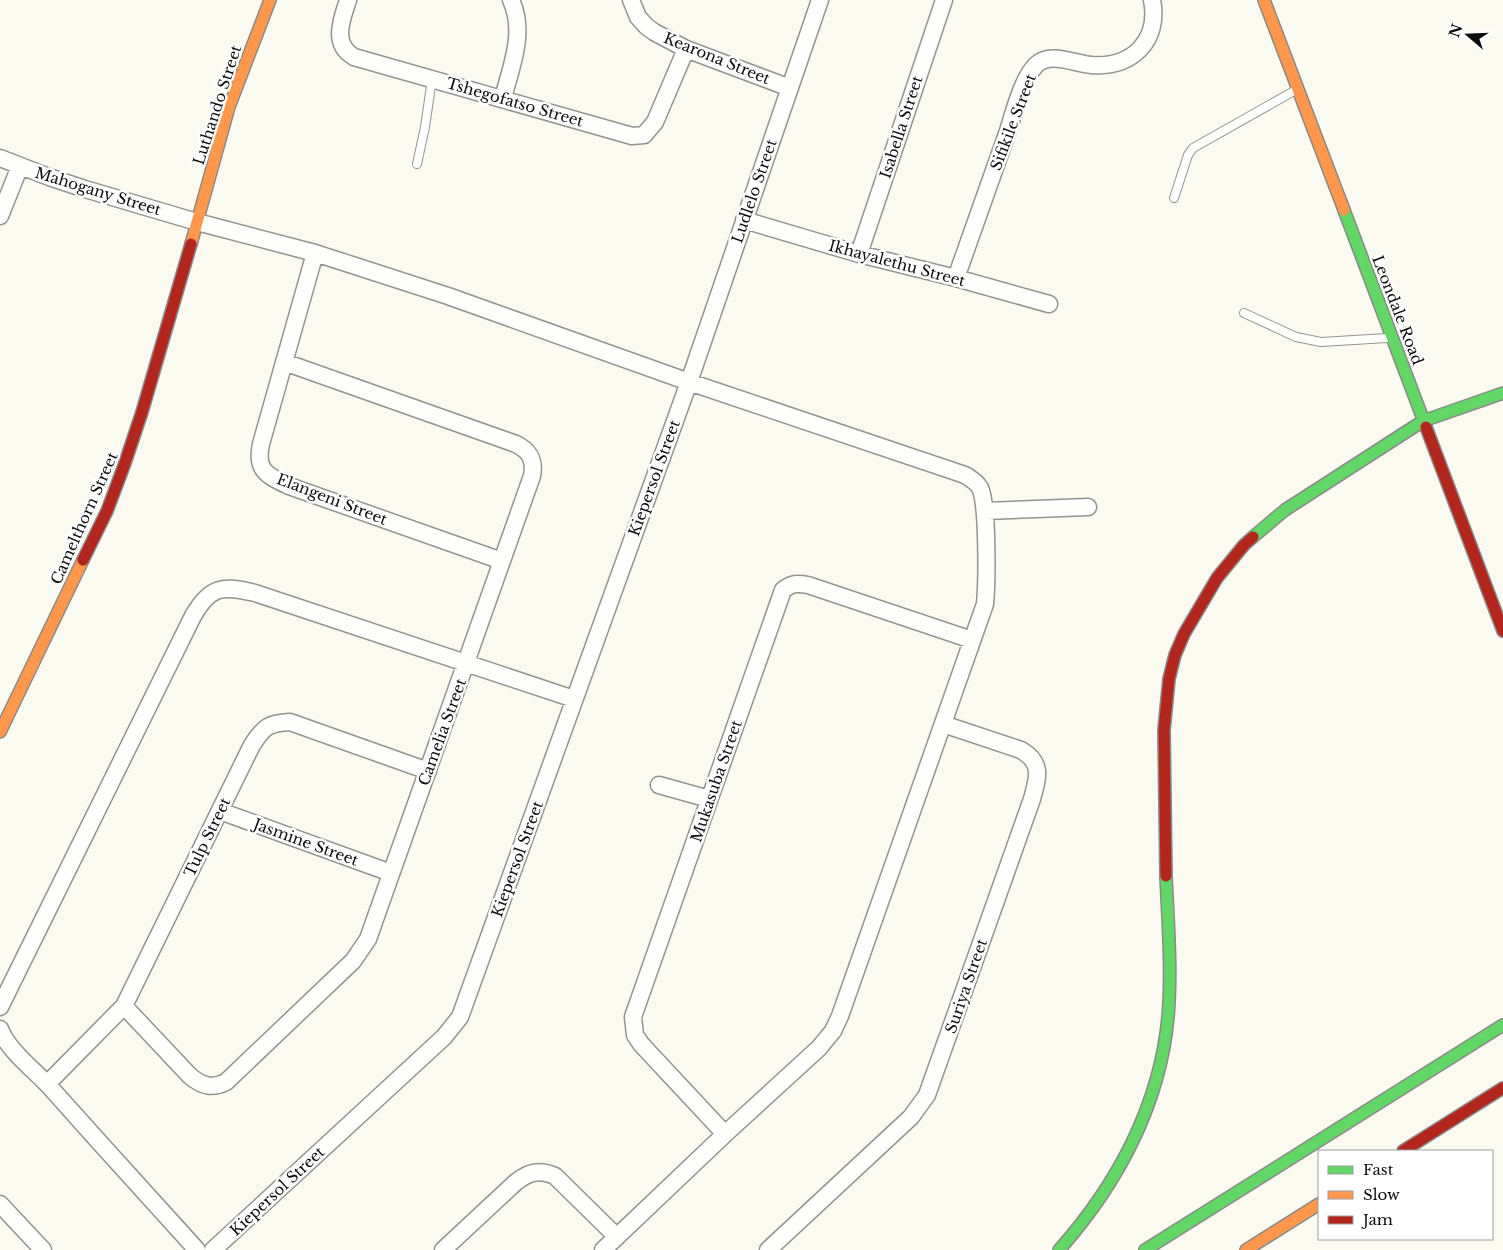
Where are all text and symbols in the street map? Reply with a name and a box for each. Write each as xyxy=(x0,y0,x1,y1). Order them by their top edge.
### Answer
north arrow xyxy=(1443,10,1493,60)
text: N xyxy=(1445,22,1466,40)
street label: Kearona Street xyxy=(661,28,773,88)
street label: Luthando Street xyxy=(189,42,245,167)
street label: Sifikile Street xyxy=(986,71,1040,173)
street label: Tshegofatso Street xyxy=(445,73,586,131)
street label: Isabella Street xyxy=(875,73,927,181)
street label: Ludlelo Street xyxy=(727,136,781,245)
street label: Mahogany Street xyxy=(33,163,164,219)
street label: Ikhayalethu Street xyxy=(827,236,968,290)
street label: Leondale Road xyxy=(1368,253,1428,367)
street label: Kiepersol Street xyxy=(624,417,684,539)
street label: Camelthorn Street xyxy=(46,449,122,587)
street label: Elangeni Street xyxy=(274,469,390,529)
street label: Camelia Street xyxy=(414,676,470,788)
street label: Mukasuba Street xyxy=(686,717,746,845)
street label: Tulp Street xyxy=(180,794,234,880)
street label: Kiepersol Street xyxy=(487,798,547,920)
street label: Jasmine Street xyxy=(249,814,361,870)
street label: Suriya Street xyxy=(941,936,991,1036)
street label: Kiepersol Street xyxy=(226,1142,328,1240)
legend xyxy=(1318,1150,1493,1240)
text: Fast xyxy=(1363,1160,1394,1179)
text: Slow xyxy=(1363,1185,1400,1204)
text: Jam xyxy=(1361,1210,1393,1229)

